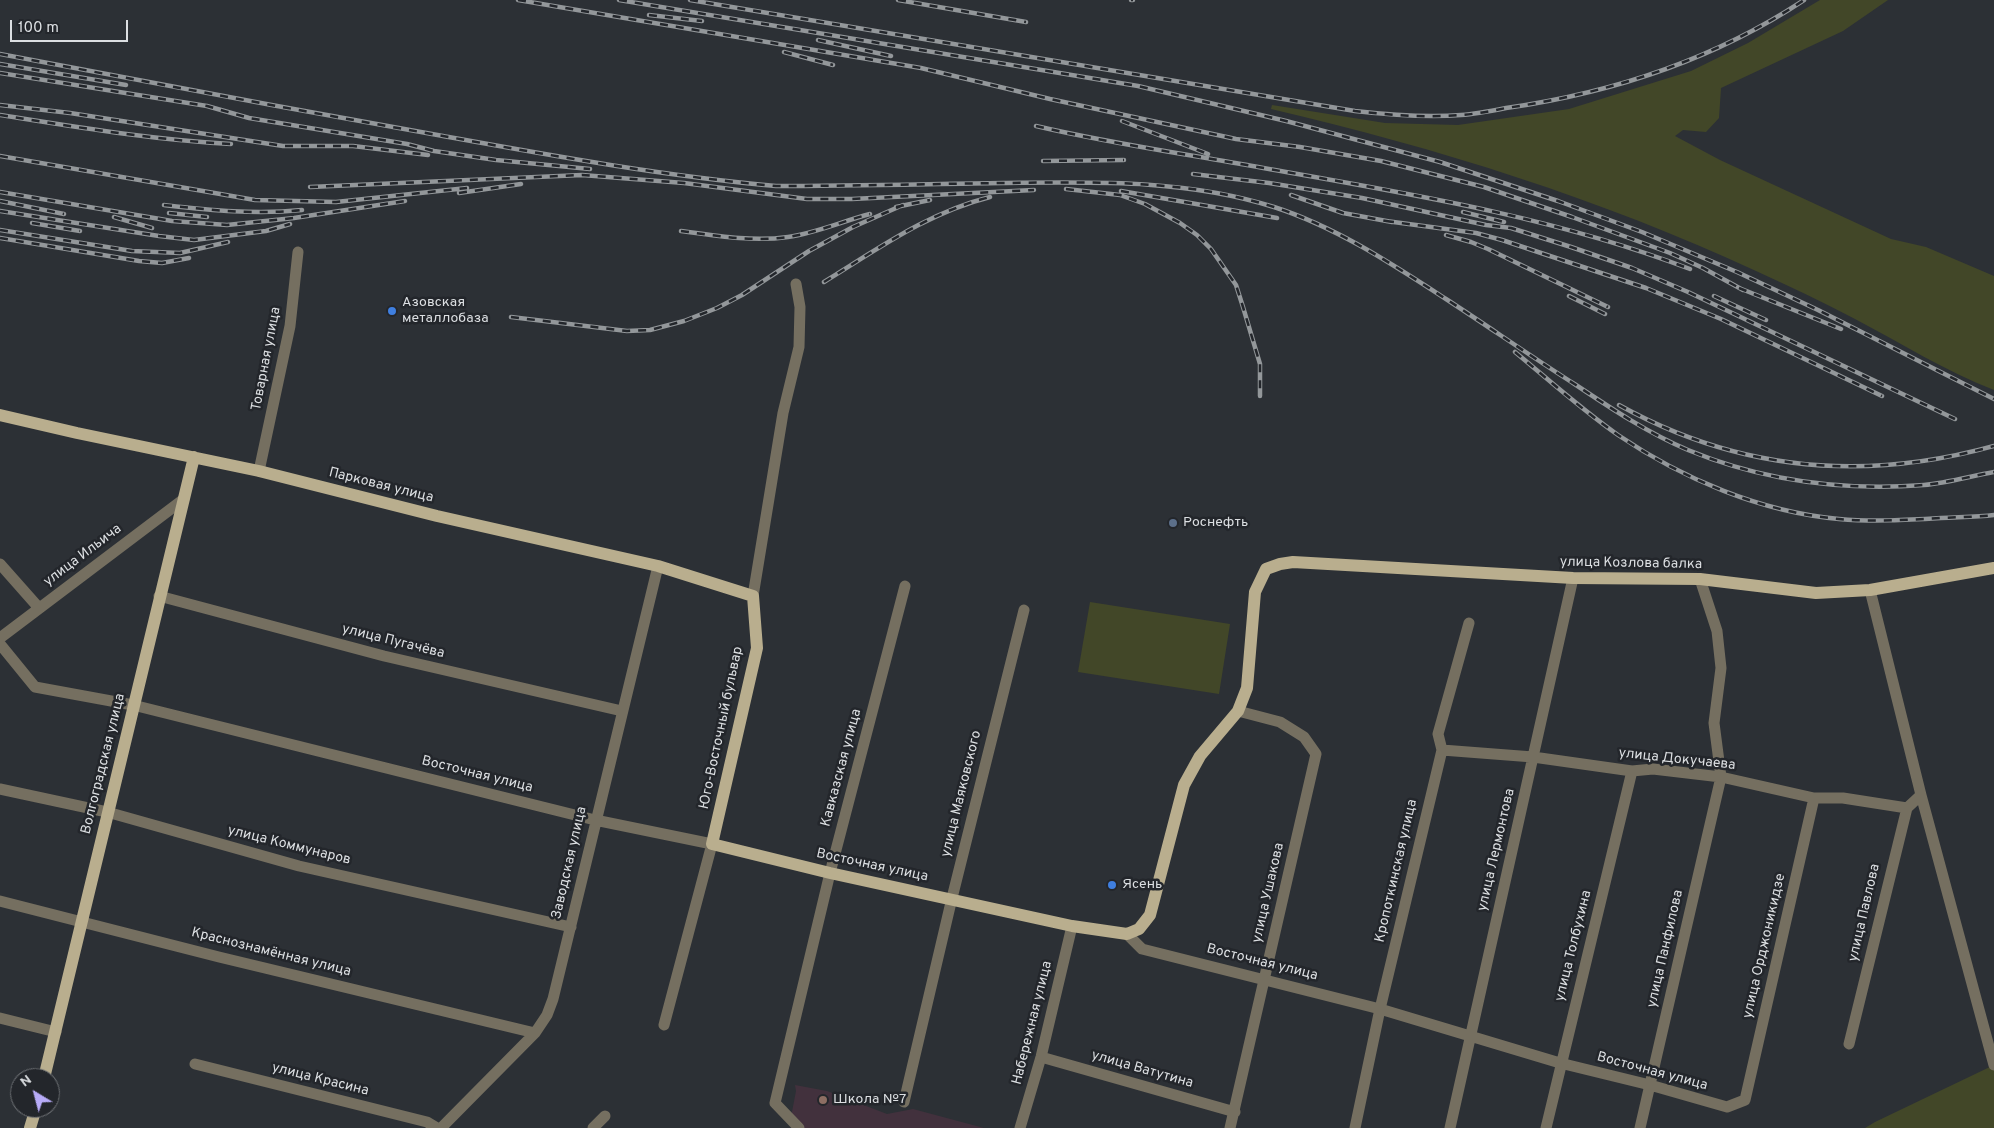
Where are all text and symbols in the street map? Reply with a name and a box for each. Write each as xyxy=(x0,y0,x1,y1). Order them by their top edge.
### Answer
scale bar xyxy=(12,10,130,42)
text: 100 m xyxy=(18,19,59,38)
place label: Азовская металлобаза xyxy=(402,295,489,328)
marker: Азовская металлобаза xyxy=(386,305,398,317)
street label: Товарная улица xyxy=(249,306,285,412)
street label: Парковая улица xyxy=(327,465,435,507)
place label: Роснефть xyxy=(1183,515,1248,531)
marker: Роснефть xyxy=(1167,517,1179,529)
street label: улица Ильича xyxy=(41,521,125,591)
street label: улица Козлова балка xyxy=(1560,554,1702,574)
street label: улица Пугачёва xyxy=(340,621,446,663)
street label: Юго-Восточный бульвар xyxy=(697,645,747,811)
street label: Волгоградская улица xyxy=(78,692,130,836)
street label: Кавказская улица xyxy=(818,707,866,829)
street label: улица Маяковского xyxy=(938,729,986,859)
street label: улица Докучаева xyxy=(1618,745,1736,775)
street label: Восточная улица xyxy=(420,753,534,797)
street label: улица Лермонтова xyxy=(1475,787,1519,913)
street label: Кропоткинская улица xyxy=(1372,798,1422,944)
street label: Заводская улица xyxy=(549,805,591,921)
street label: улица Коммунаров xyxy=(226,823,352,869)
street label: улица Ушакова xyxy=(1249,841,1289,945)
street label: Восточная улица xyxy=(814,846,930,886)
street label: улица Павлова xyxy=(1846,862,1884,964)
street label: улица Орджоникидзе xyxy=(1740,872,1790,1020)
place label: Ясень xyxy=(1122,877,1162,893)
marker: Ясень xyxy=(1106,879,1118,891)
street label: улица Панфилова xyxy=(1644,888,1688,1010)
street label: улица Толбухина xyxy=(1552,889,1596,1003)
street label: Краснознамённая улица xyxy=(189,925,353,981)
street label: Восточная улица xyxy=(1205,941,1319,985)
street label: Набережная улица xyxy=(1009,959,1057,1087)
street label: улица Ватутина xyxy=(1089,1047,1195,1093)
street label: Восточная улица xyxy=(1595,1049,1709,1095)
street label: улица Красина xyxy=(270,1060,370,1100)
north arrow xyxy=(10,1068,60,1118)
text: N xyxy=(17,1072,35,1091)
place label: Школа №7 xyxy=(833,1092,906,1108)
marker: Школа №7 xyxy=(817,1094,829,1106)

